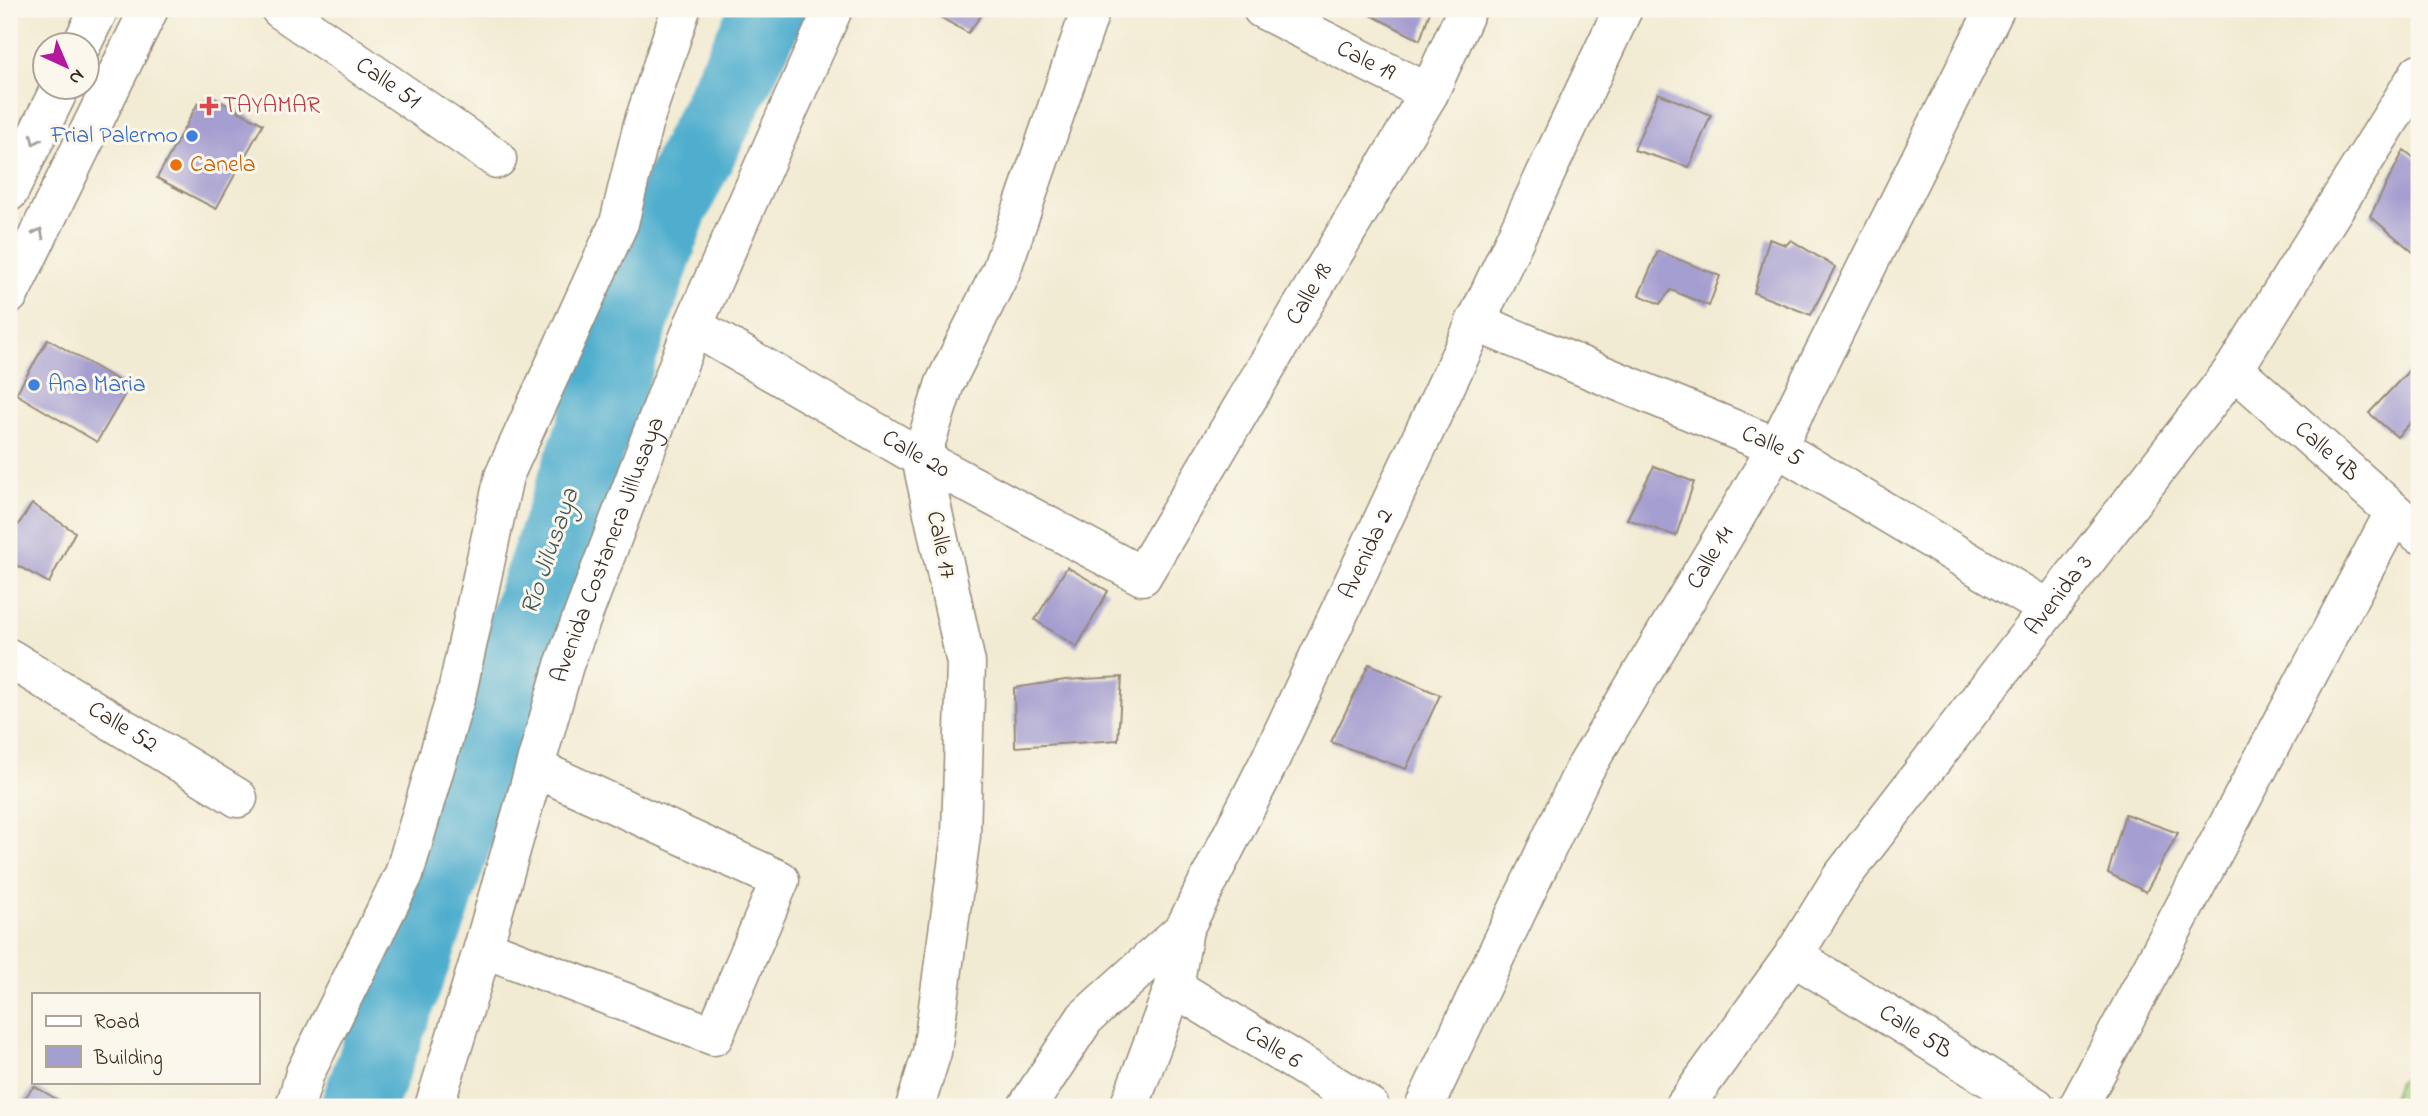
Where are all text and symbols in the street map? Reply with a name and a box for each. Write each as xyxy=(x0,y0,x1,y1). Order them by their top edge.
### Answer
north arrow xyxy=(32,32,102,102)
street label: Cale 19 xyxy=(1330,32,1402,91)
street label: Calle 51 xyxy=(348,49,428,119)
text: N xyxy=(62,62,90,91)
place label: TAYAMAR xyxy=(223,89,321,124)
marker: TAYAMAR xyxy=(201,98,217,114)
place label: Frial Palermo xyxy=(50,119,178,154)
marker: Frial Palermo xyxy=(184,128,200,144)
one-way arrow xyxy=(29,133,43,145)
place label: Canela xyxy=(190,148,256,183)
marker: Canela xyxy=(168,157,184,173)
one-way arrow xyxy=(30,228,44,240)
street label: Calle 18 xyxy=(1277,256,1342,332)
place label: Ana Maria xyxy=(48,368,146,403)
marker: Ana Maria xyxy=(26,377,42,393)
street label: Avenida Costanera Jillusaya xyxy=(542,412,674,687)
street label: Calle 4B xyxy=(2286,413,2367,490)
street label: Calle 5 xyxy=(1736,417,1810,476)
street label: Calle 20 xyxy=(875,421,956,488)
water label: Río Jilusaya xyxy=(512,483,591,620)
street label: Avenida 2 xyxy=(1330,503,1403,605)
street label: Calle 17 xyxy=(916,508,964,582)
street label: Calle 14 xyxy=(1678,520,1743,596)
street label: Avenida 3 xyxy=(2017,547,2102,643)
street label: Calle 52 xyxy=(81,692,164,762)
legend xyxy=(32,993,259,1084)
street label: Calle 5B xyxy=(1872,996,1959,1068)
text: Road xyxy=(94,1008,140,1038)
street label: Calle 6 xyxy=(1238,1017,1309,1079)
text: Building xyxy=(93,1044,163,1076)

